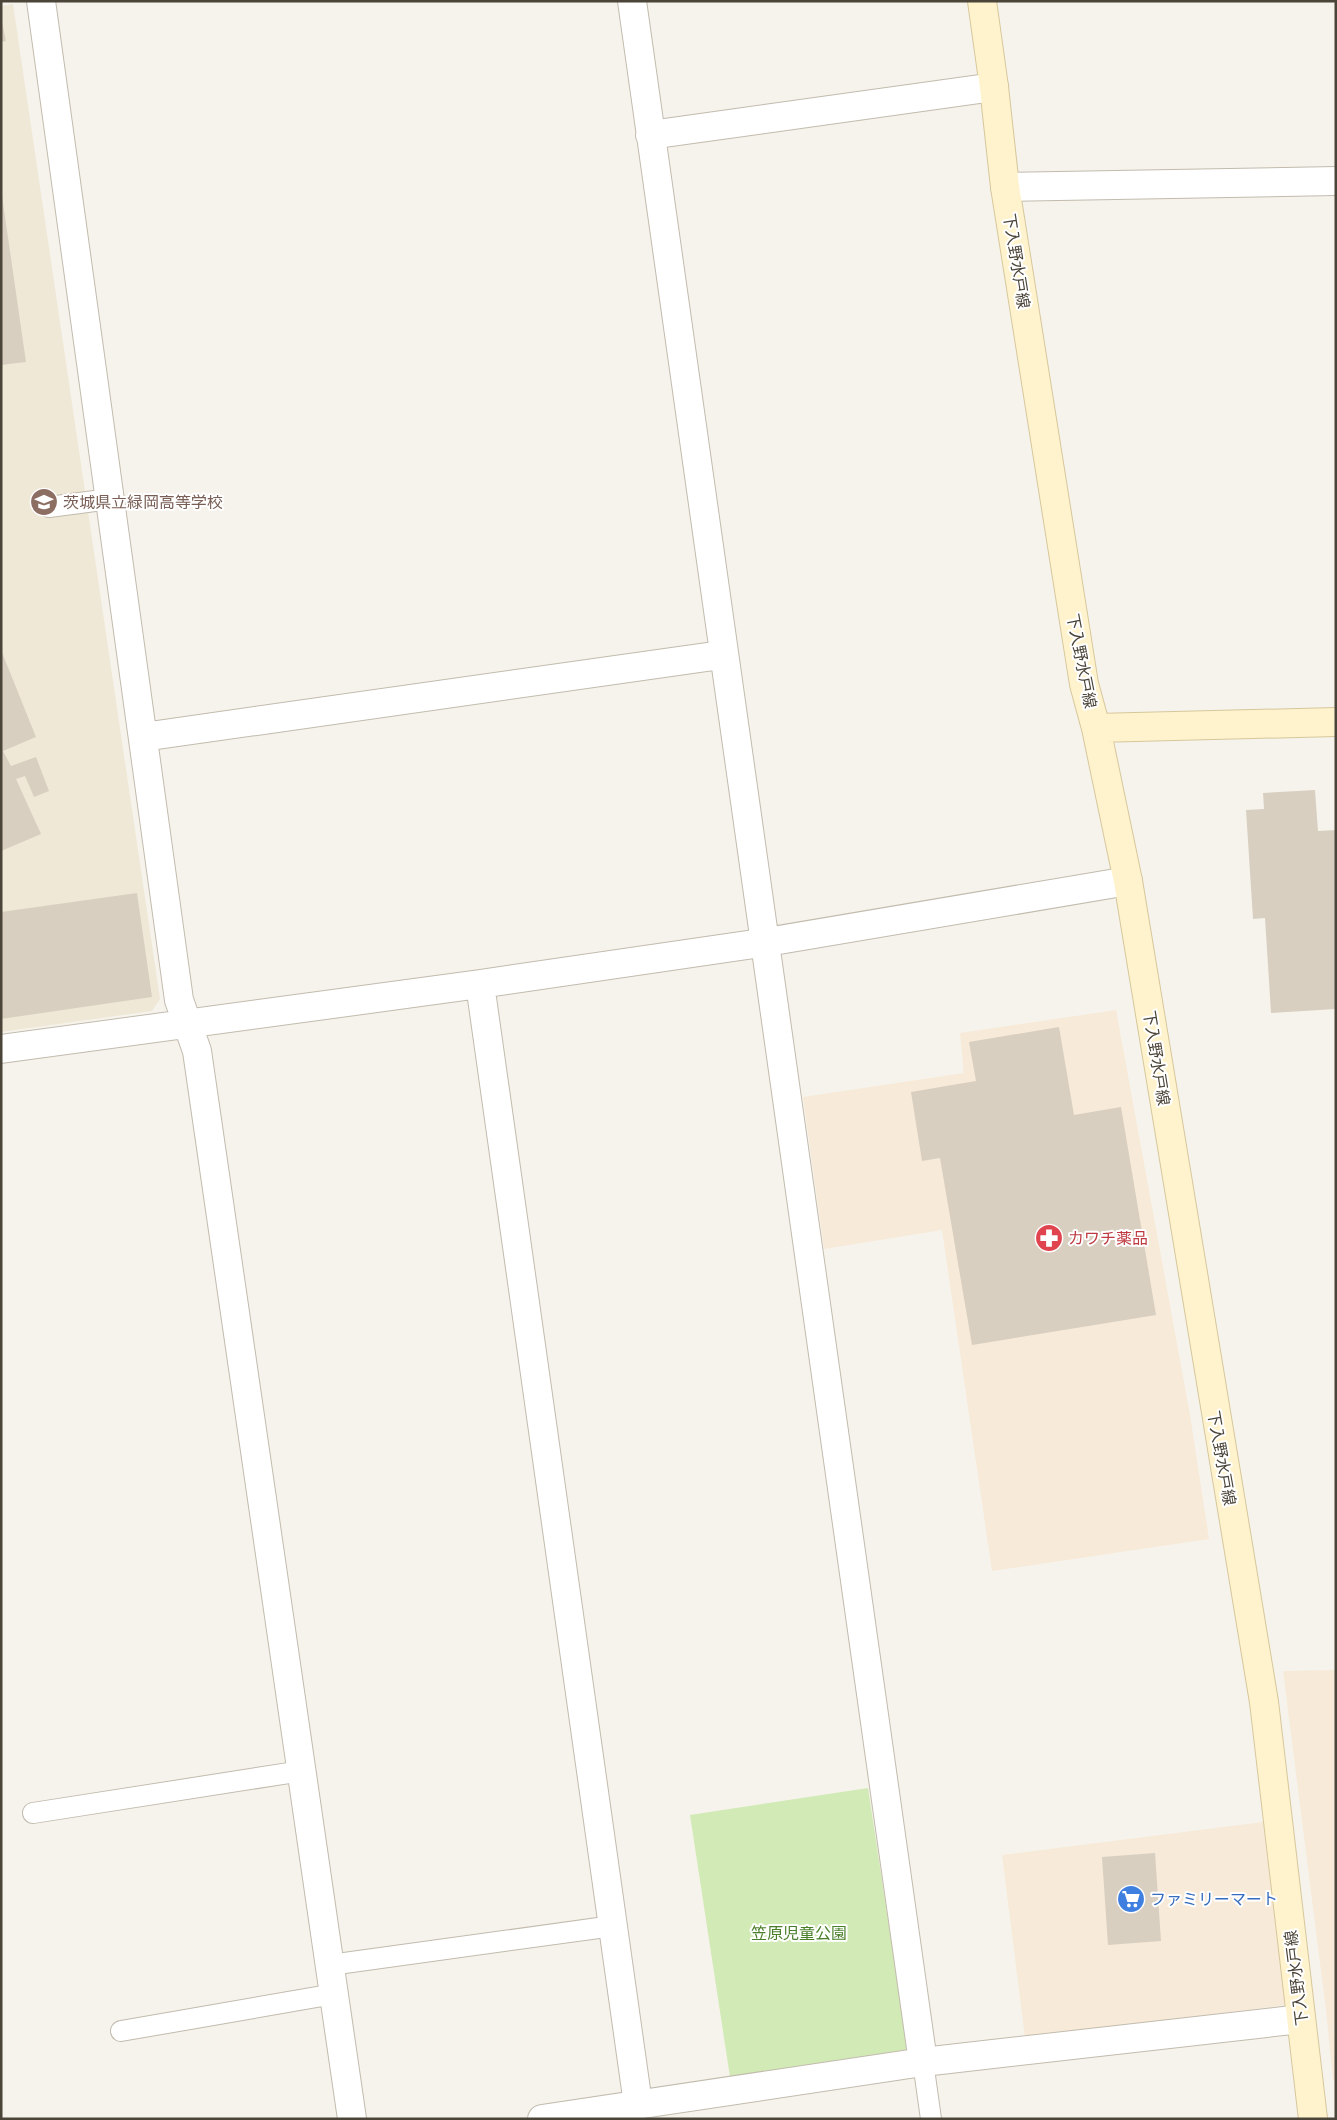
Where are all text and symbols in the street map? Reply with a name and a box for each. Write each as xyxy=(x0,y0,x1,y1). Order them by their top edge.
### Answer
street label: 下入野水戸線 xyxy=(1000,212,1033,310)
school or university icon: 茨城県立緑岡高等学校 xyxy=(29,487,59,517)
place label: 茨城県立緑岡高等学校 xyxy=(63,493,223,512)
street label: 下入野水戸線 xyxy=(1063,612,1100,710)
street label: 下入野水戸線 xyxy=(1140,1009,1173,1107)
pharmacy icon: カワチ薬品 xyxy=(1034,1223,1064,1253)
place label: カワチ薬品 xyxy=(1068,1229,1148,1248)
street label: 下入野水戸線 xyxy=(1204,1409,1239,1507)
supermarket icon: ファミリーマート xyxy=(1116,1884,1146,1914)
place label: ファミリーマート xyxy=(1150,1890,1278,1909)
park label: 笠原児童公園 xyxy=(751,1924,847,1943)
street label: 下入野水戸線 xyxy=(1281,1929,1312,2027)

